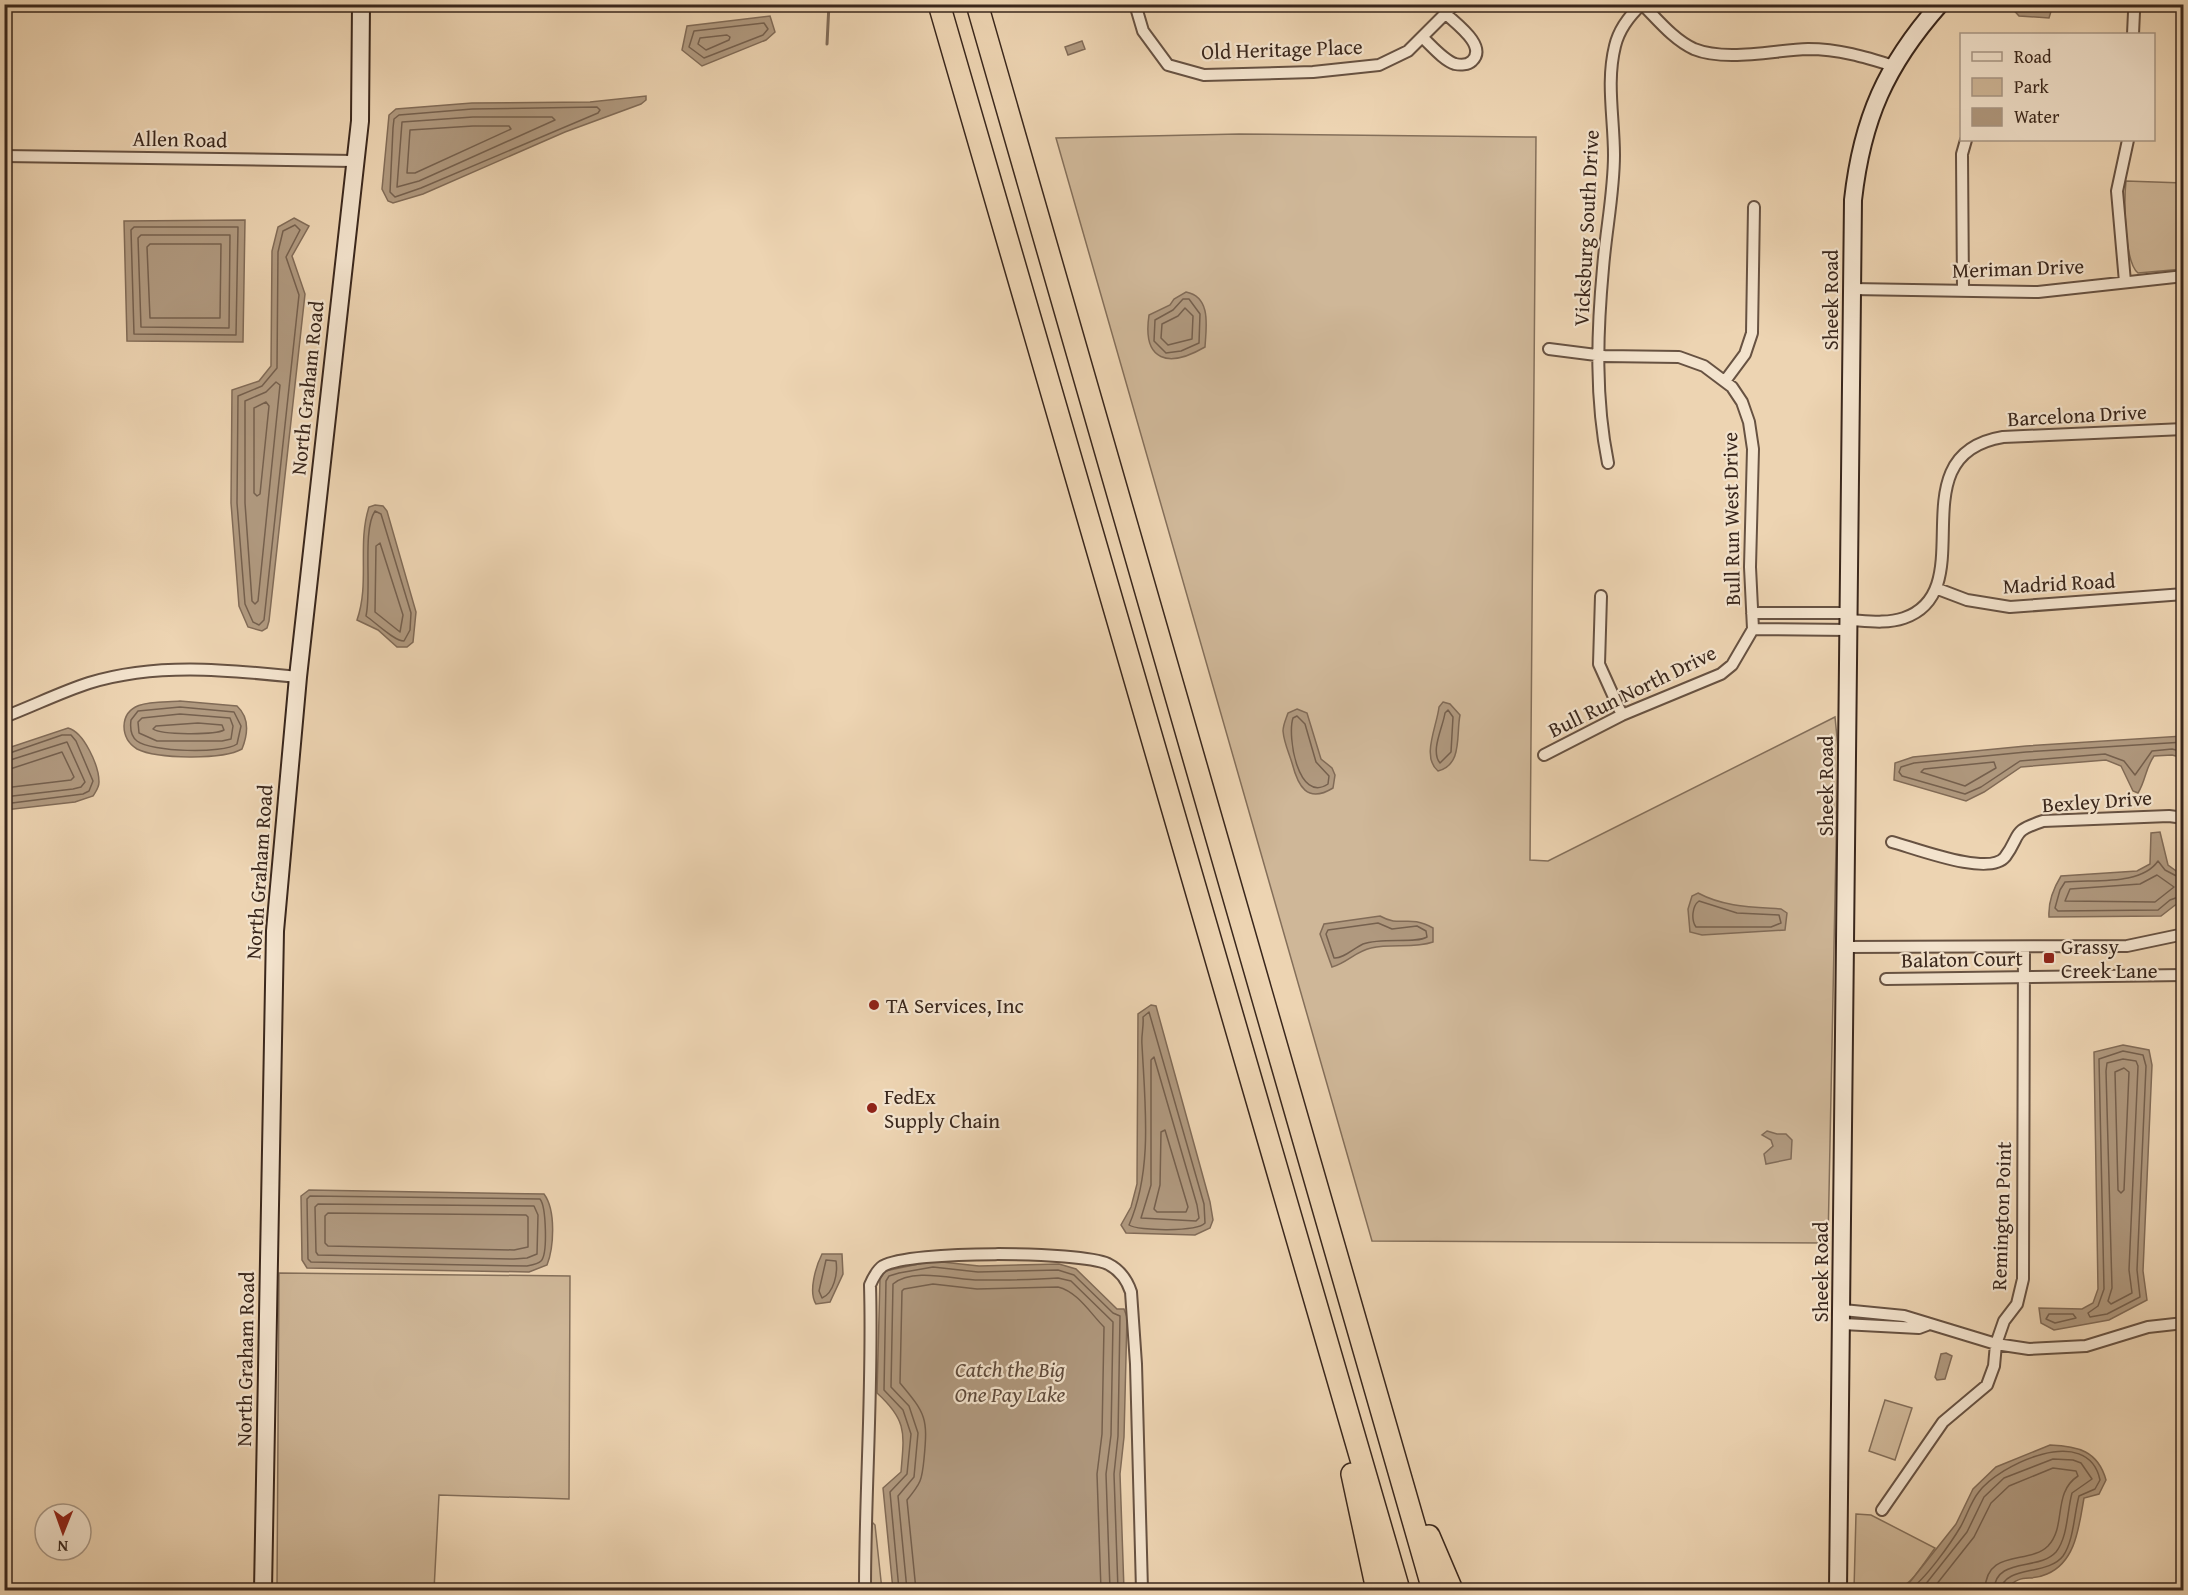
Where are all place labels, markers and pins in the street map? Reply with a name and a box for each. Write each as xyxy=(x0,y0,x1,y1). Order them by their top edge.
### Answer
place label: Grassy Creek Lane xyxy=(2061,931,2158,986)
marker: Grassy Creek Lane xyxy=(2042,951,2056,965)
place label: TA Services, Inc xyxy=(886,990,1024,1021)
marker: TA Services, Inc xyxy=(867,998,881,1012)
place label: FedEx Supply Chain xyxy=(884,1081,1000,1136)
marker: FedEx Supply Chain xyxy=(865,1101,879,1115)

